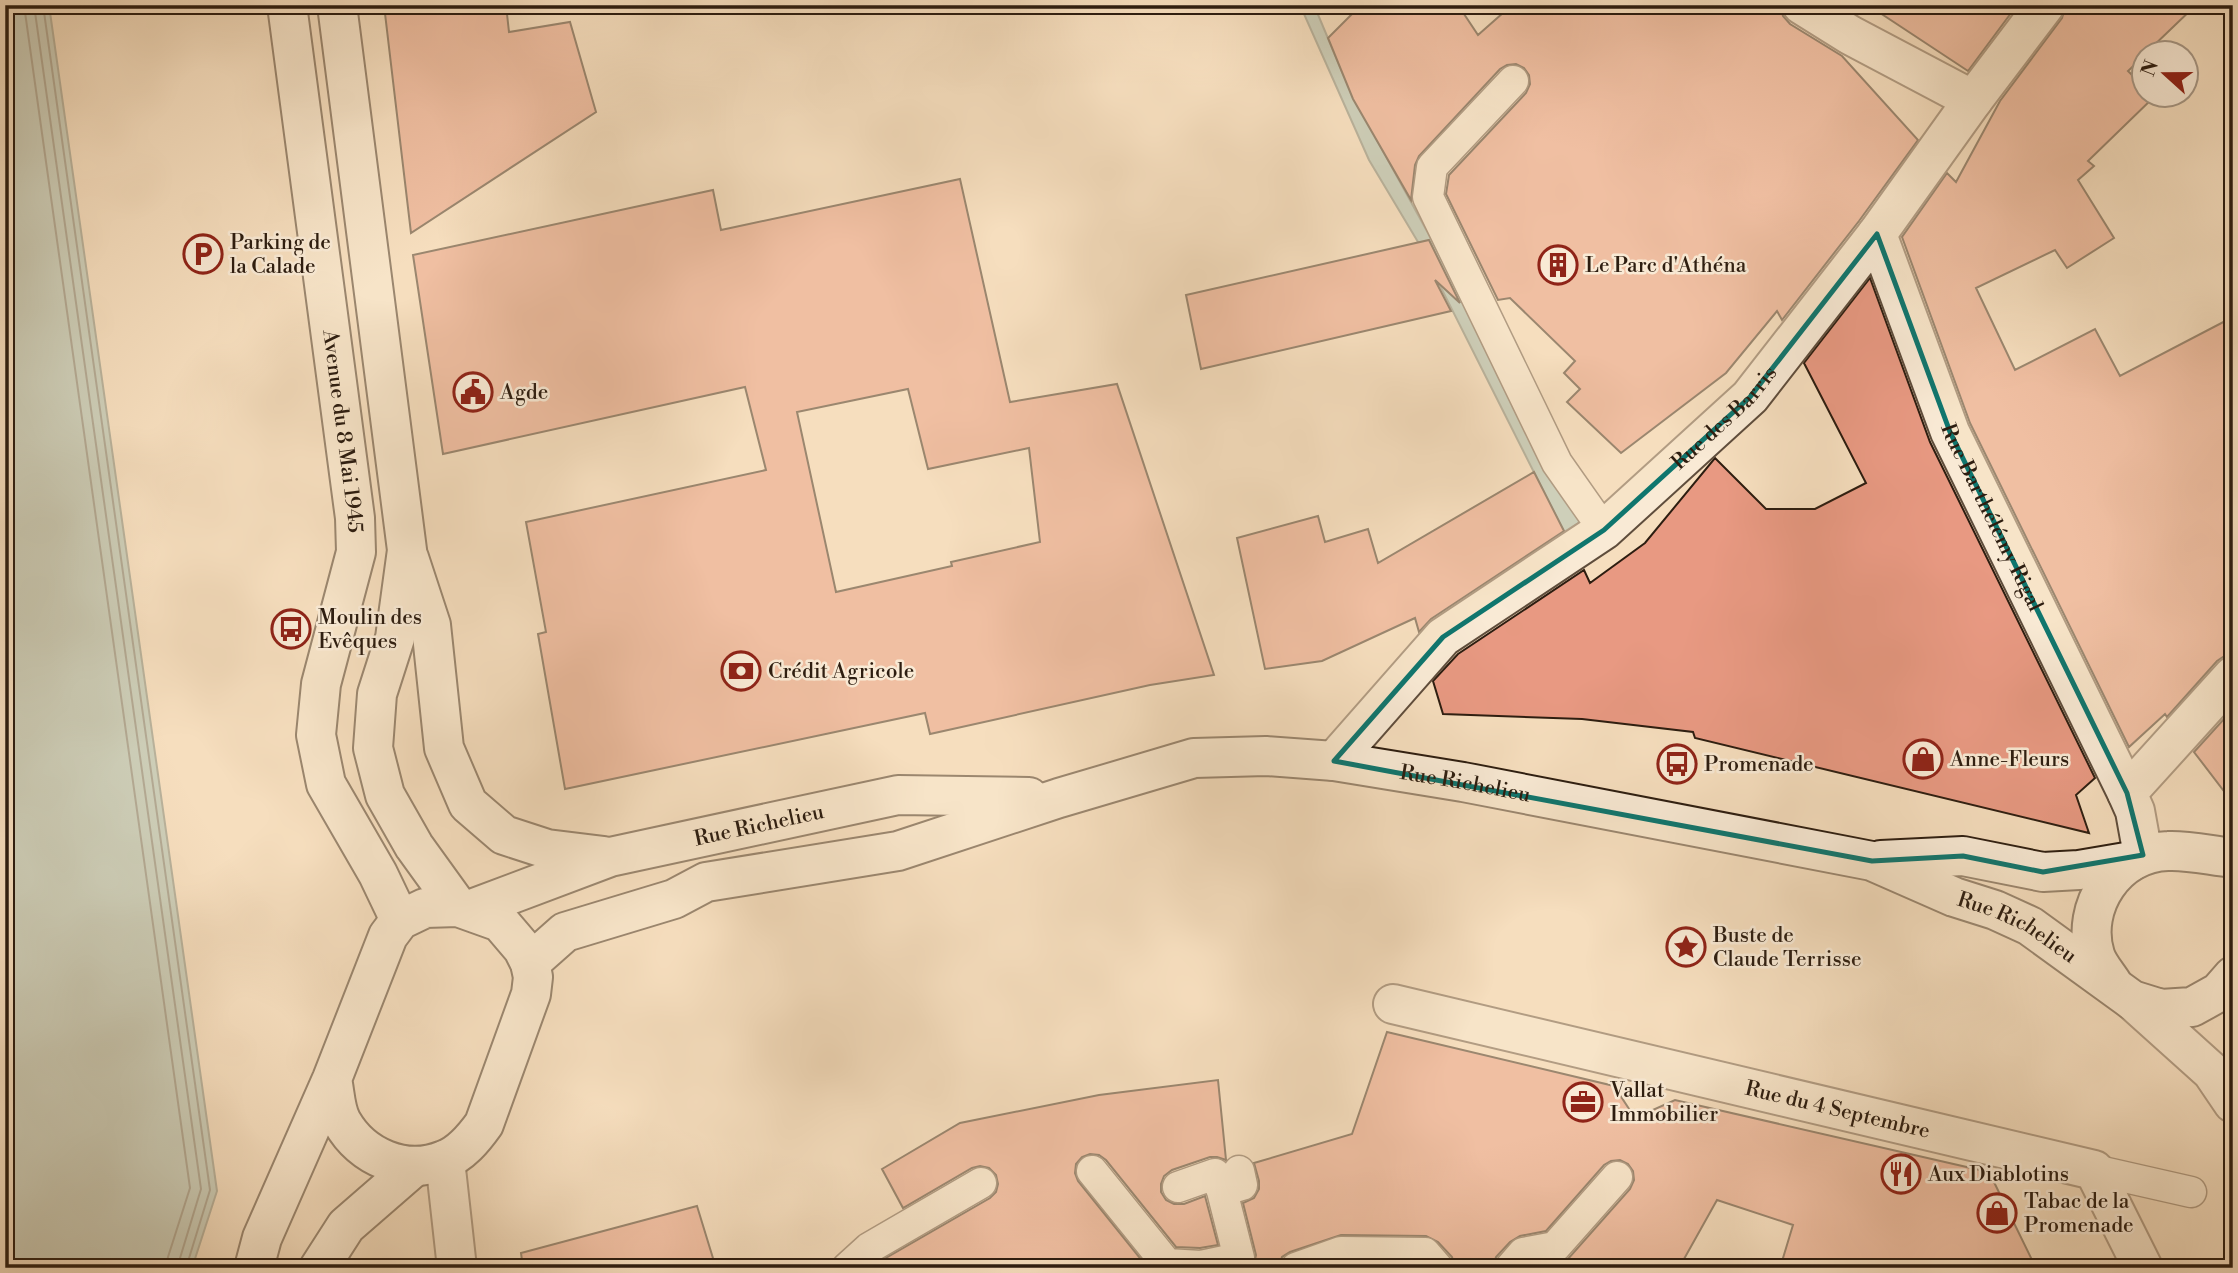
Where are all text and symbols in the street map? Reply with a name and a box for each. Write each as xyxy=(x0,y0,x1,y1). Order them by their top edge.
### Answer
north arrow xyxy=(2130,38,2200,108)
text: N xyxy=(2136,57,2164,80)
place label: Parking de la Calade xyxy=(230,230,331,280)
parking icon: Parking de la Calade xyxy=(182,233,224,275)
building icon: Le Parc d'Athéna xyxy=(1537,244,1579,286)
place label: Le Parc d'Athéna xyxy=(1585,253,1747,279)
street label: Avenue du 8 Mai 1945 xyxy=(316,327,367,533)
street label: Rue des Barris xyxy=(1667,361,1783,476)
public building icon: Agde xyxy=(452,371,494,413)
place label: Agde xyxy=(499,380,548,406)
street label: Rue Barthélémy Rigal xyxy=(1934,420,2048,616)
place label: Moulin des Evêques xyxy=(318,605,422,655)
bus stop icon: Moulin des Evêques xyxy=(270,608,312,650)
bank icon: Crédit Agricole xyxy=(720,650,762,692)
place label: Crédit Agricole xyxy=(768,659,914,685)
shop icon: Anne-Fleurs xyxy=(1902,738,1944,780)
bus stop icon: Promenade xyxy=(1656,743,1698,785)
place label: Anne-Fleurs xyxy=(1949,747,2069,773)
place label: Promenade xyxy=(1704,752,1814,778)
street label: Rue Richelieu xyxy=(1398,760,1533,809)
street label: Rue Richelieu xyxy=(692,799,827,853)
street label: Rue Richelieu xyxy=(1954,887,2082,970)
place label: Buste de Claude Terrisse xyxy=(1712,923,1862,973)
place icon: Buste de Claude Terrisse xyxy=(1665,926,1707,968)
street label: Rue du 4 Septembre xyxy=(1742,1076,1932,1145)
place label: Vallat Immobilier xyxy=(1609,1078,1718,1128)
office icon: Vallat Immobilier xyxy=(1562,1081,1604,1123)
restaurant icon: Aux Diablotins xyxy=(1880,1153,1922,1195)
place label: Aux Diablotins xyxy=(1927,1162,2069,1188)
place label: Tabac de la Promenade xyxy=(2024,1189,2134,1239)
shop icon: Tabac de la Promenade xyxy=(1976,1192,2018,1234)

